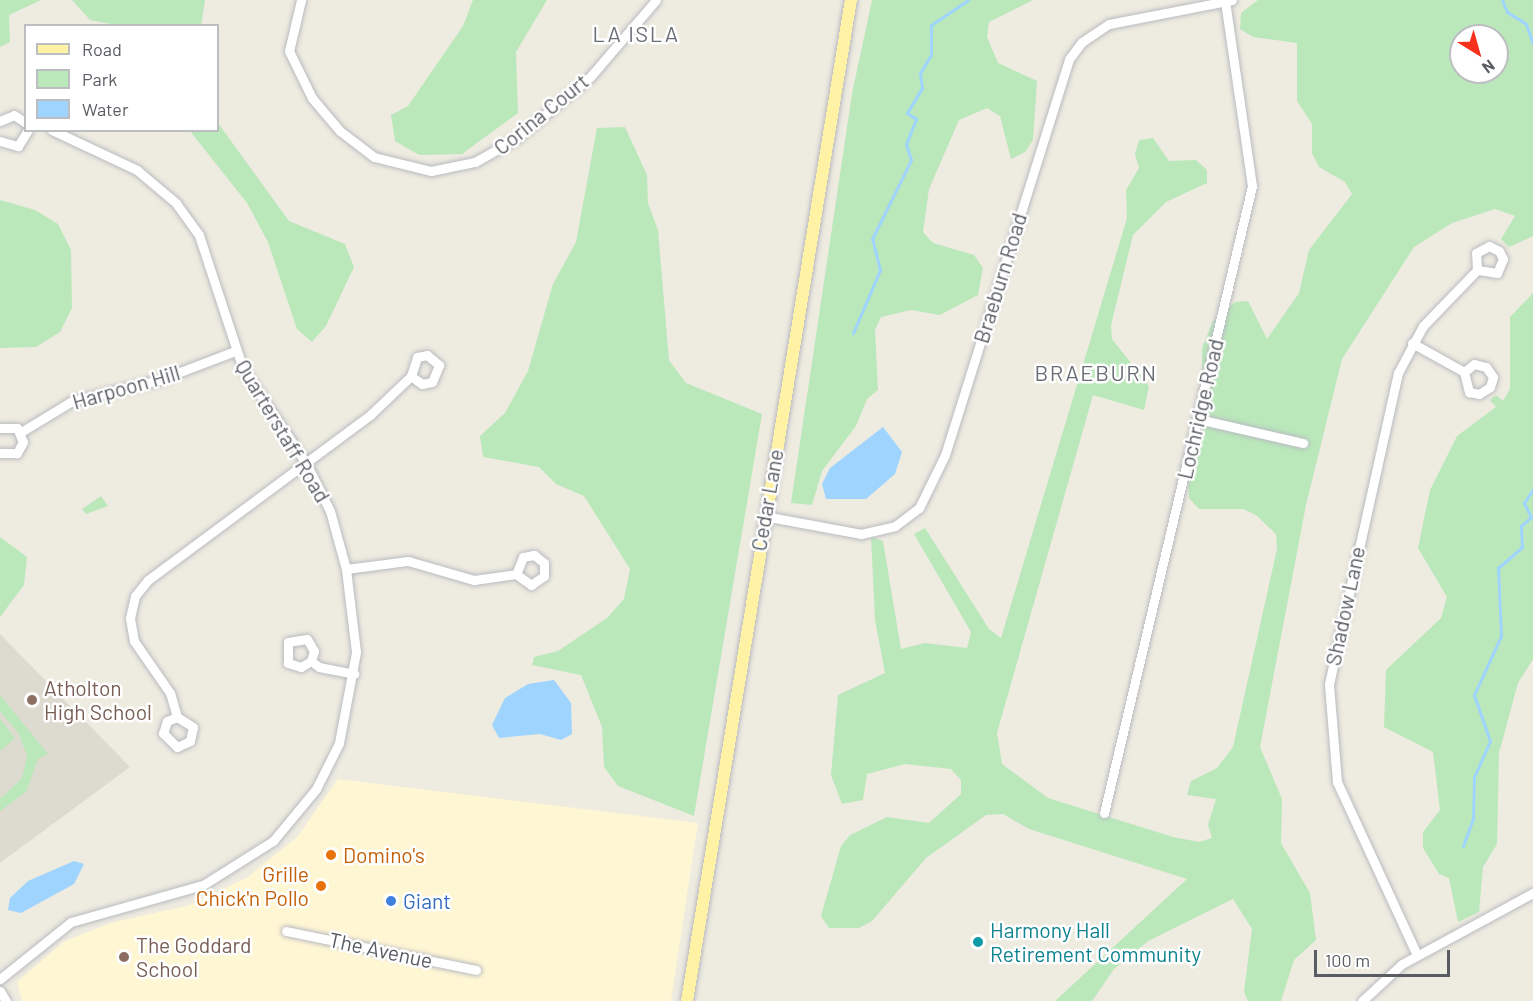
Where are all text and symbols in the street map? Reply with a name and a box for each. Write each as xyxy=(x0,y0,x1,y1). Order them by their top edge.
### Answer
district label: LA ISLA xyxy=(593,21,679,47)
legend xyxy=(24,24,219,132)
north arrow xyxy=(1449,24,1509,84)
text: Road xyxy=(82,38,122,60)
text: N xyxy=(1479,56,1499,78)
text: Park xyxy=(82,68,117,90)
street label: Corina Court xyxy=(489,68,593,160)
text: Water xyxy=(82,98,129,120)
street label: Braeburn Road xyxy=(968,210,1032,346)
street label: Lochridge Road xyxy=(1172,336,1228,482)
street label: Quarterstaff Road xyxy=(230,355,336,507)
street label: Harpoon Hill xyxy=(69,360,183,414)
district label: BRAEBURN xyxy=(1034,360,1158,386)
street label: Cedar Lane xyxy=(746,447,788,553)
street label: Shadow Lane xyxy=(1320,544,1370,668)
place label: Atholton High School xyxy=(44,675,152,725)
marker: Atholton High School xyxy=(25,693,39,707)
place label: Domino's xyxy=(343,842,425,868)
marker: Domino's xyxy=(324,848,338,862)
place label: Grille Chick'n Pollo xyxy=(196,861,309,911)
marker: Grille Chick'n Pollo xyxy=(314,879,328,893)
place label: Giant xyxy=(403,888,451,914)
marker: Giant xyxy=(384,894,398,908)
place label: Harmony Hall Retirement Community xyxy=(990,917,1201,967)
street label: The Avenue xyxy=(327,927,435,973)
place label: The Goddard School xyxy=(136,932,251,982)
marker: Harmony Hall Retirement Community xyxy=(971,935,985,949)
scale bar xyxy=(1317,938,1454,976)
text: 100 m xyxy=(1325,949,1370,971)
marker: The Goddard School xyxy=(117,950,131,964)

